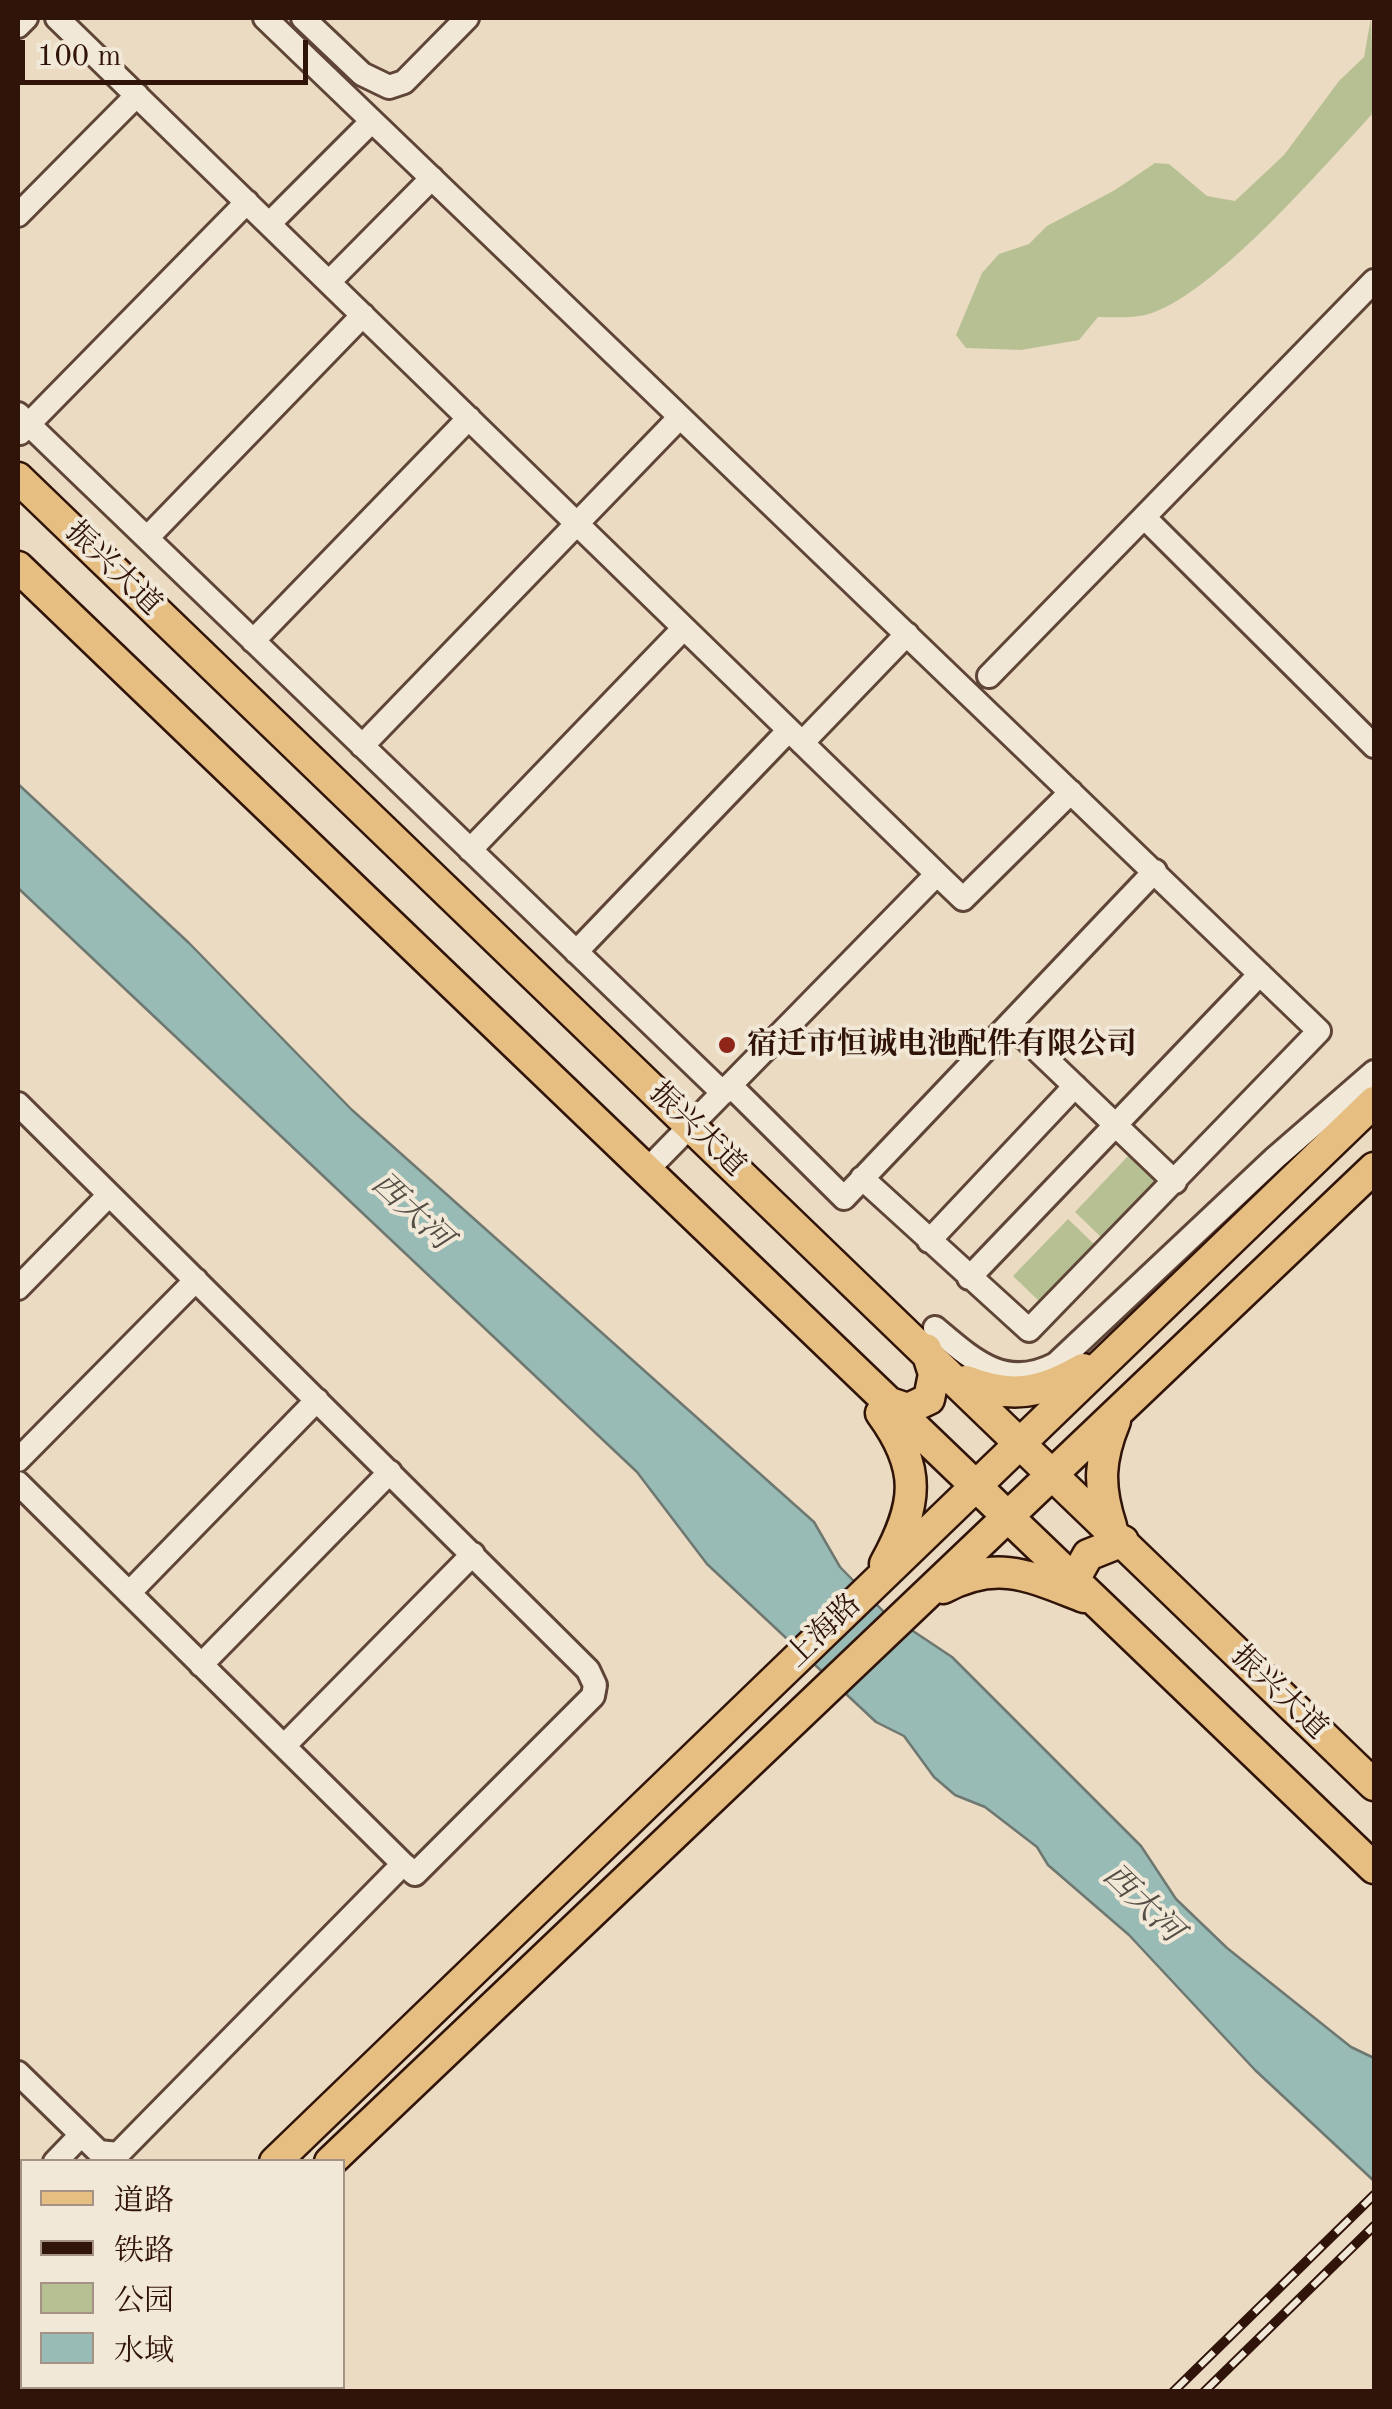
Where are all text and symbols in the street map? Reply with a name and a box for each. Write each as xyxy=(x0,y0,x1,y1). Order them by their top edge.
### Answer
scale bar xyxy=(25,20,312,82)
text: 100 m xyxy=(37,42,121,72)
street label: 振兴大道 xyxy=(57,514,169,624)
place label: 宿迁市恒诚电池配件有限公司 xyxy=(747,1027,1137,1063)
marker: 宿迁市恒诚电池配件有限公司 xyxy=(716,1034,738,1056)
street label: 振兴大道 xyxy=(641,1075,753,1185)
water label: 西大河 xyxy=(363,1165,459,1259)
street label: 上海路 xyxy=(779,1587,869,1675)
street label: 振兴大道 xyxy=(1223,1638,1335,1748)
water label: 西大河 xyxy=(1094,1857,1190,1951)
legend xyxy=(20,2159,345,2389)
text: 道路 xyxy=(114,2187,174,2217)
text: 铁路 xyxy=(114,2237,174,2267)
text: 公园 xyxy=(114,2287,174,2317)
text: 水域 xyxy=(114,2337,174,2367)

